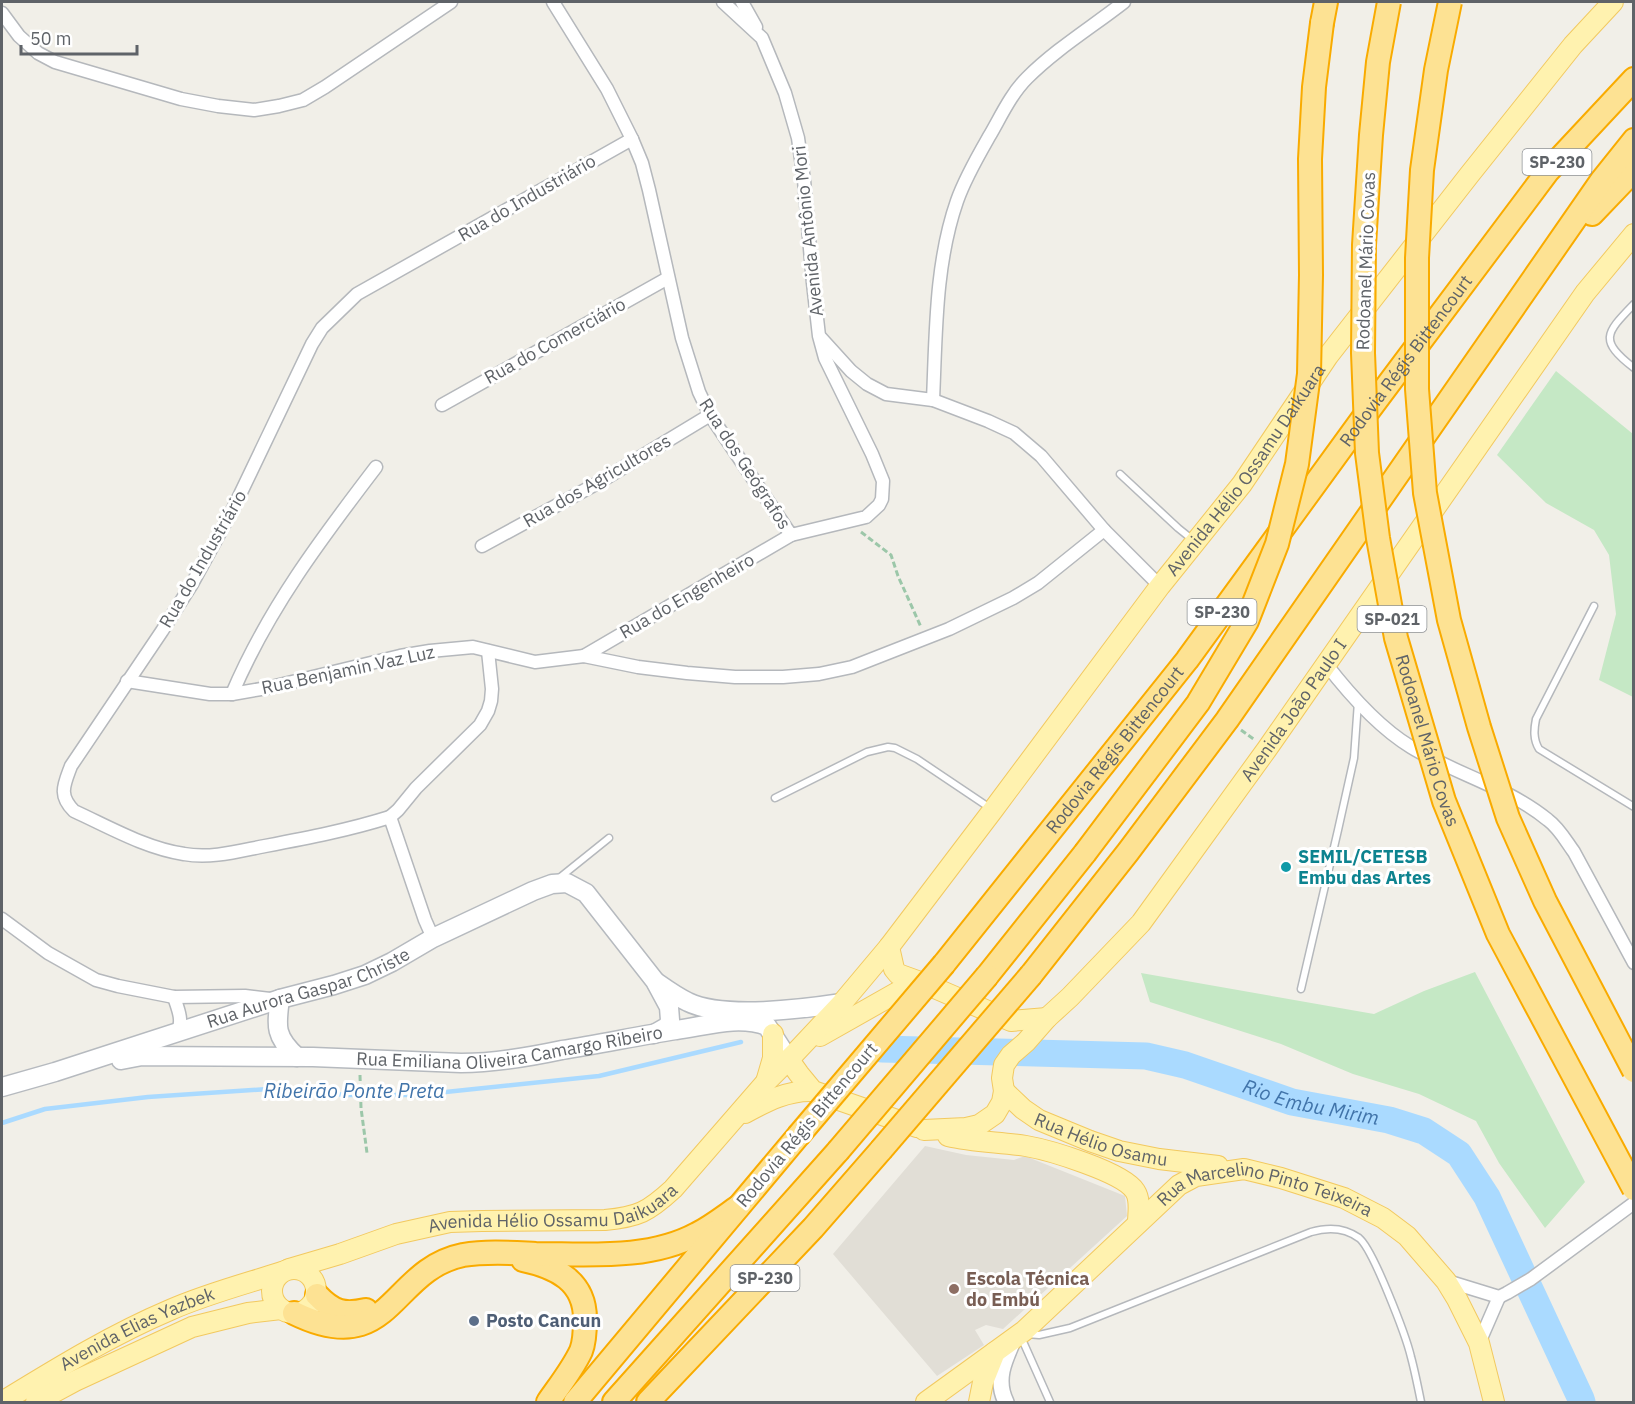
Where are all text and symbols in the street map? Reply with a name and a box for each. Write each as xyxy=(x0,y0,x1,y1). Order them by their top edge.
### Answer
scale bar xyxy=(21,18,136,56)
text: 50 m xyxy=(30,27,72,50)
street label: Avenida Antônio Mori xyxy=(787,144,828,318)
street label: Rua do Industriário xyxy=(454,149,600,246)
road number: SP-230 xyxy=(1522,149,1592,175)
street label: Rodoanel Mário Covas xyxy=(1351,171,1380,351)
street label: Rodovia Régis Bittencourt xyxy=(1334,270,1477,451)
street label: Rua do Comerciário xyxy=(480,292,629,389)
street label: Avenida Hélio Ossamu Daikuara xyxy=(1161,359,1330,580)
street label: Rua dos Geógrafos xyxy=(694,394,796,534)
street label: Rua dos Agricultores xyxy=(519,429,675,532)
street label: Rua do Industriário xyxy=(154,486,251,632)
street label: Rua do Engenheiro xyxy=(615,548,758,643)
road number: SP-230 xyxy=(1188,599,1256,625)
road number: SP-021 xyxy=(1358,606,1426,632)
street label: Avenida João Paulo I xyxy=(1235,634,1351,786)
street label: Rua Benjamin Vaz Luz xyxy=(259,640,437,699)
street label: Rodoanel Mário Covas xyxy=(1390,652,1465,830)
street label: Rodovia Régis Bittencourt xyxy=(1041,661,1189,838)
place label: SEMIL/CETESB Embu das Artes xyxy=(1298,845,1431,889)
marker: SEMIL/CETESB Embu das Artes xyxy=(1279,860,1293,874)
street label: Rua Aurora Gaspar Christe xyxy=(204,942,414,1033)
street label: Rua Emiliana Oliveira Camargo Ribeiro xyxy=(356,1020,664,1074)
street label: Rodovia Régis Bittencourt xyxy=(731,1038,882,1212)
water label: Rio Embu Mirim xyxy=(1239,1072,1382,1131)
water label: Ribeirão Ponte Preta xyxy=(263,1077,445,1104)
street label: Rua Hélio Osamu xyxy=(1031,1107,1169,1171)
text: Rua Marcelino Pinto Teixeira xyxy=(1152,1157,1377,1222)
street label: Avenida Hélio Ossamu Daikuara xyxy=(426,1178,683,1238)
street label: Rua Marcelino Pinto Teixeira xyxy=(1152,1200,1380,1226)
road number: SP-230 xyxy=(730,1265,800,1291)
place label: Escola Técnica do Embú xyxy=(966,1267,1090,1311)
street label: Avenida Elias Yazbek xyxy=(55,1282,218,1376)
marker: Escola Técnica do Embú xyxy=(947,1282,961,1296)
place label: Posto Cancun xyxy=(486,1309,601,1332)
marker: Posto Cancun xyxy=(467,1314,481,1328)

